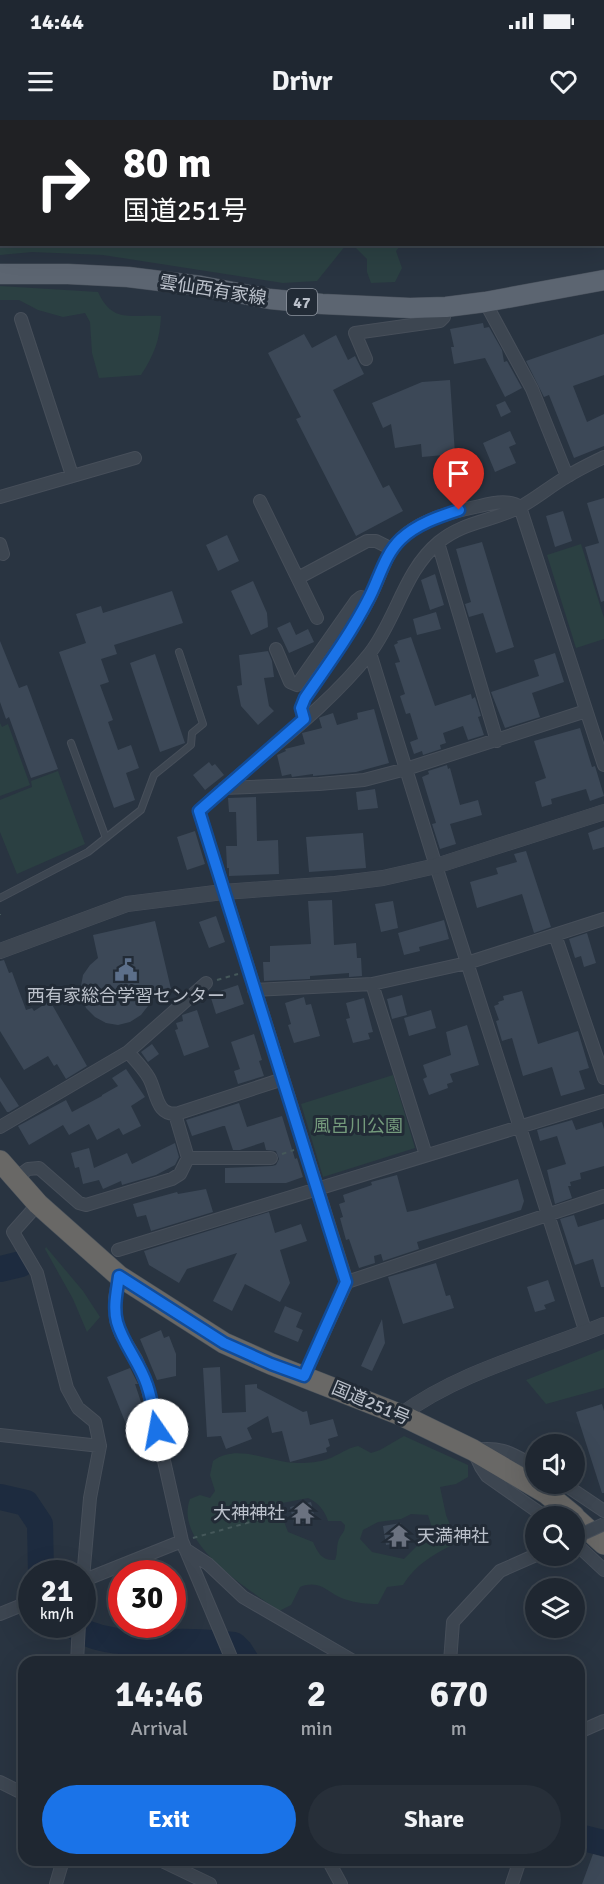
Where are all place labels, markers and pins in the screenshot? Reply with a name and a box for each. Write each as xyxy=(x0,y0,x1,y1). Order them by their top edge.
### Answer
pin xyxy=(433,448,484,510)
public building icon: 西有家総合学習センター xyxy=(113,957,139,983)
place label: 西有家総合学習センター xyxy=(27,985,225,1007)
temple icon: 大神神社 xyxy=(290,1500,316,1526)
place label: 大神神社 xyxy=(213,1502,285,1524)
temple icon: 天満神社 xyxy=(386,1523,412,1549)
place label: 天満神社 xyxy=(417,1525,489,1547)

